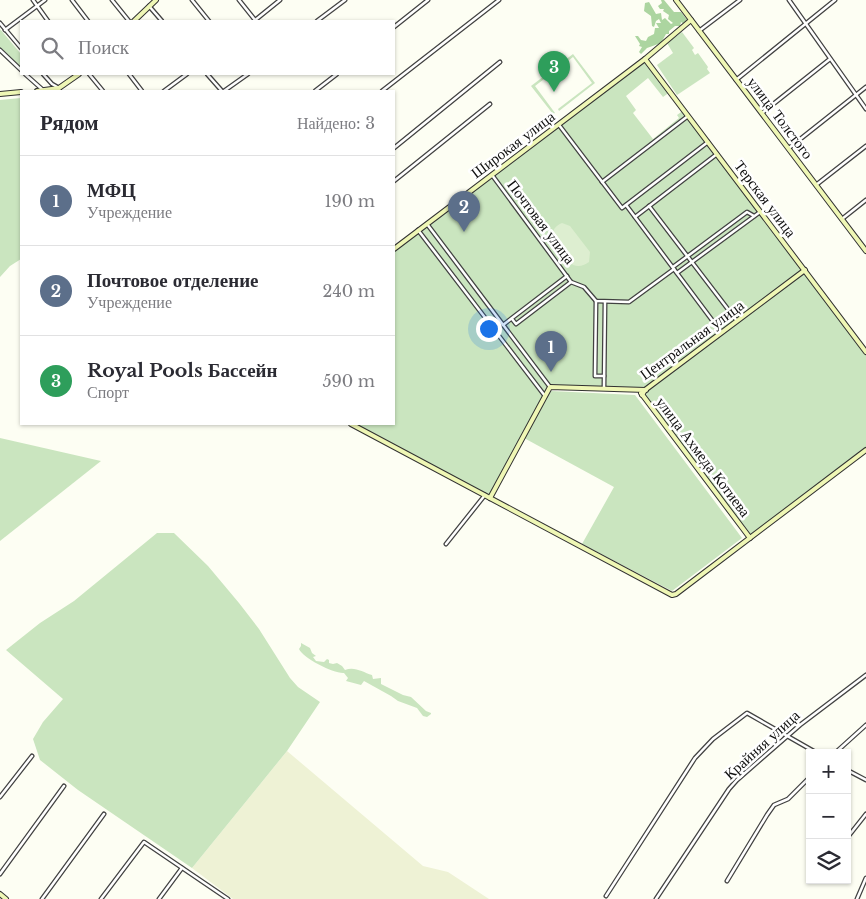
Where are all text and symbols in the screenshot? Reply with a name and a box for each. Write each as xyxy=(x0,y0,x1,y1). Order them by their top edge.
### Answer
search box xyxy=(20,20,395,75)
icon: search xyxy=(38,34,66,62)
text: Поиск xyxy=(78,36,129,59)
pin: 3 xyxy=(538,51,570,92)
street label: улица Толстого xyxy=(743,73,817,163)
street label: Широкая улица xyxy=(467,107,559,182)
text: Рядом xyxy=(40,110,99,136)
text: Найдено: 3 xyxy=(297,113,375,133)
street label: Терская улица xyxy=(730,156,801,241)
street label: Почтовая улица xyxy=(503,176,580,268)
text: МФЦ xyxy=(87,179,136,202)
text: 1 xyxy=(53,191,59,211)
text: 190 m xyxy=(324,191,375,211)
pin: 2 xyxy=(448,191,480,232)
text: Учреждение xyxy=(87,202,172,222)
text: Почтовое отделение xyxy=(87,269,259,292)
text: 2 xyxy=(51,281,61,301)
text: 240 m xyxy=(323,281,375,301)
text: Учреждение xyxy=(87,292,172,312)
street label: Центральная улица xyxy=(636,295,748,384)
your location xyxy=(476,316,502,342)
pin: 1 xyxy=(535,331,567,372)
text: Royal Pools Бассейн xyxy=(87,359,277,382)
text: 3 xyxy=(51,371,61,391)
text: 590 m xyxy=(322,371,375,391)
text: Спорт xyxy=(87,382,129,402)
street label: улица Ахмеда Котиева xyxy=(652,393,755,521)
street label: Крайняя улица xyxy=(720,705,804,784)
map controls xyxy=(806,749,851,884)
button: + xyxy=(806,749,851,794)
button: − xyxy=(806,794,851,839)
button: layers xyxy=(806,839,851,884)

